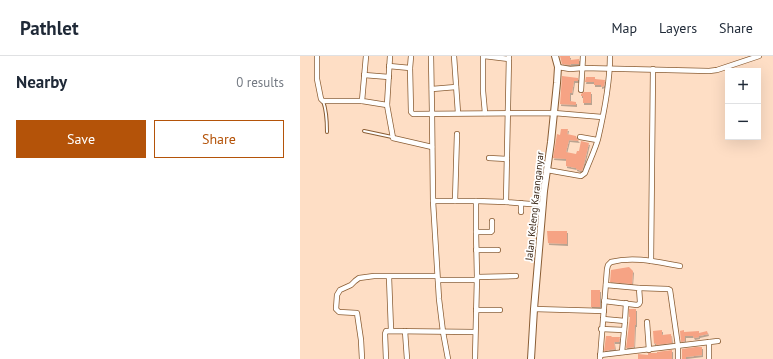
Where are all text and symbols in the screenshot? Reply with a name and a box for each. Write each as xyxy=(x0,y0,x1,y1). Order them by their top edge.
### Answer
text: Pathlet xyxy=(20,16,79,40)
text: Map xyxy=(611,19,637,37)
text: Layers xyxy=(659,19,697,37)
text: Share xyxy=(719,19,753,37)
map controls xyxy=(725,68,761,140)
button: + xyxy=(725,68,761,104)
text: Nearby xyxy=(16,71,67,93)
text: 0 results xyxy=(236,74,284,91)
button: − xyxy=(725,104,761,140)
button: Save xyxy=(16,120,146,158)
button: Share xyxy=(154,120,284,158)
street label: Jalan Keleng Karanganyar xyxy=(522,150,547,262)

